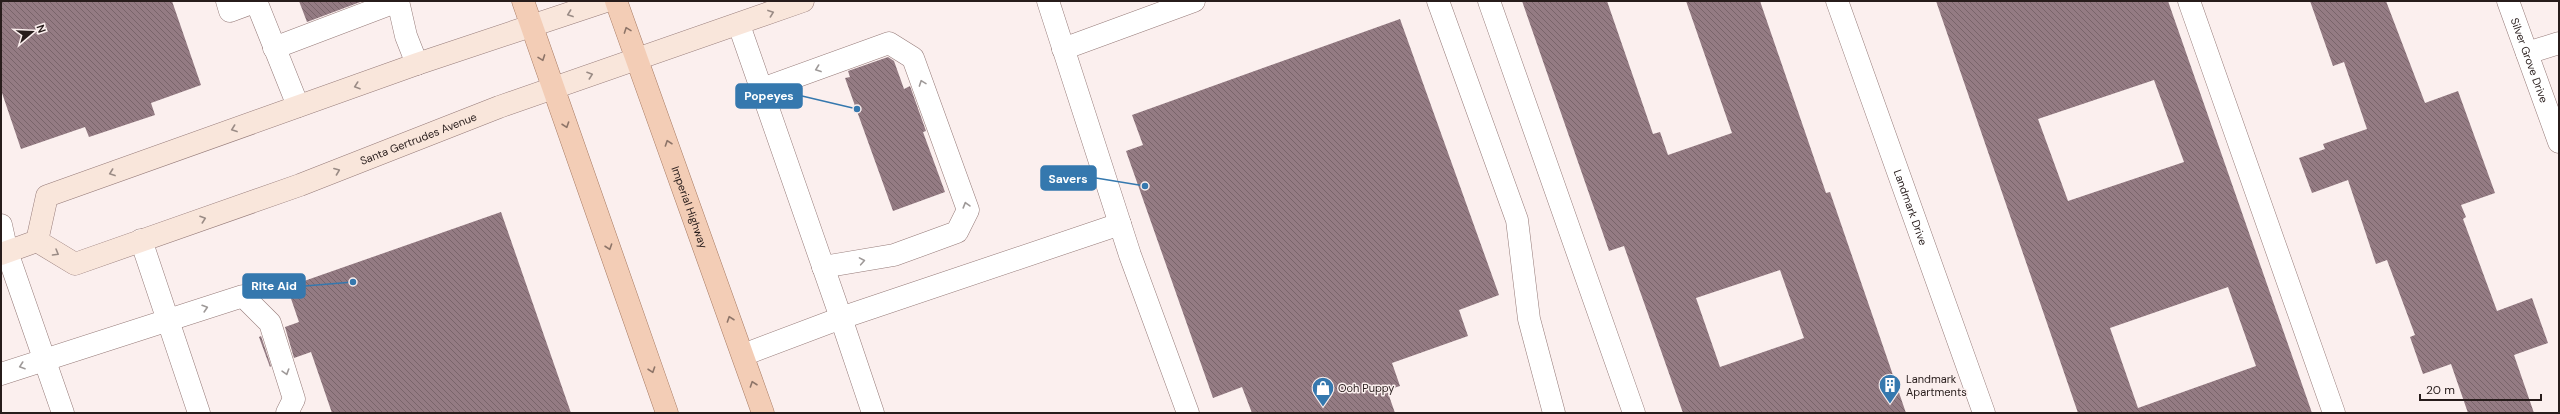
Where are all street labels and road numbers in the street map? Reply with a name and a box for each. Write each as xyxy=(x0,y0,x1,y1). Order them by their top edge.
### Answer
street label: Silver Grove Drive xyxy=(2508,16,2551,105)
street label: Santa Gertrudes Avenue xyxy=(358,109,479,168)
street label: Imperial Highway xyxy=(668,164,711,250)
street label: Landmark Drive xyxy=(1891,167,1931,247)

